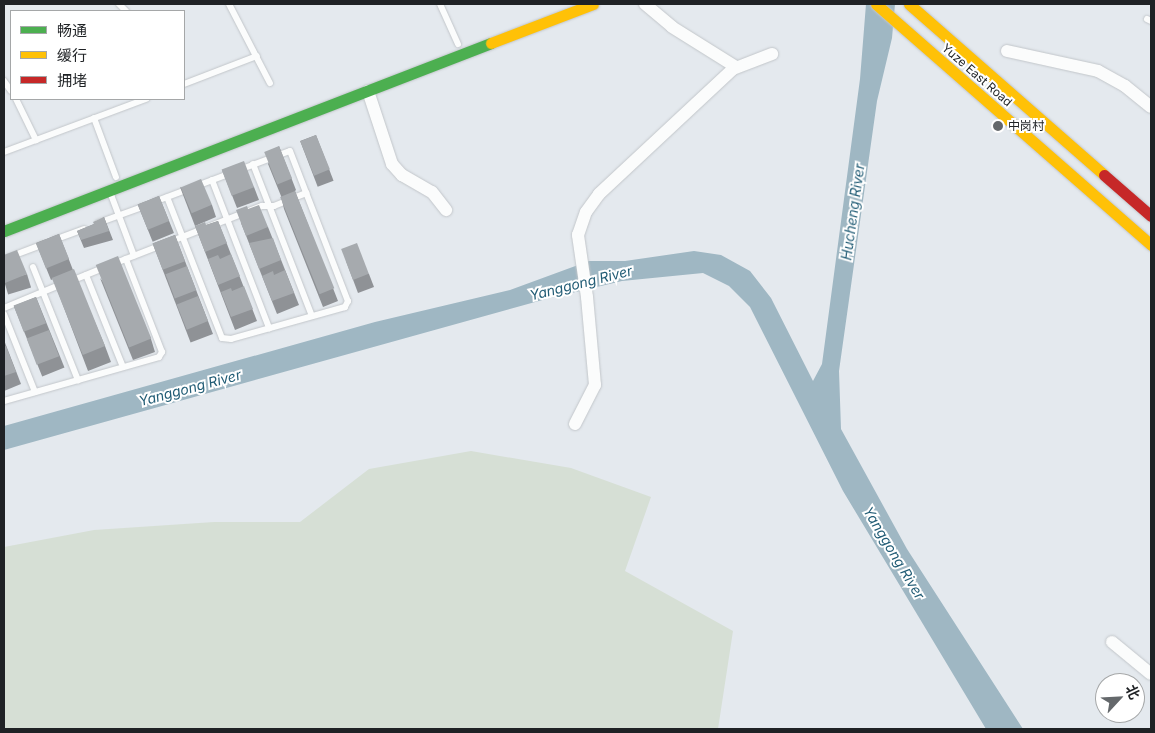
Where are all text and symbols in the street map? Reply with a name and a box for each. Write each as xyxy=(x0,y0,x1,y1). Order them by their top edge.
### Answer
legend xyxy=(10,10,185,100)
text: 畅通 xyxy=(57,21,87,40)
street label: Yuze East Road xyxy=(939,41,1015,109)
text: 缓行 xyxy=(57,46,87,65)
text: 拥堵 xyxy=(57,71,87,90)
place label: 中岗村 xyxy=(1008,119,1044,133)
marker: 中岗村 xyxy=(992,120,1004,132)
water label: Hucheng River xyxy=(838,163,868,261)
water label: Yanggong River xyxy=(528,262,634,304)
water label: Yanggong River xyxy=(137,366,243,410)
water label: Yanggong River xyxy=(860,504,928,602)
north arrow xyxy=(1095,673,1145,723)
text: 北 xyxy=(1122,682,1144,702)

